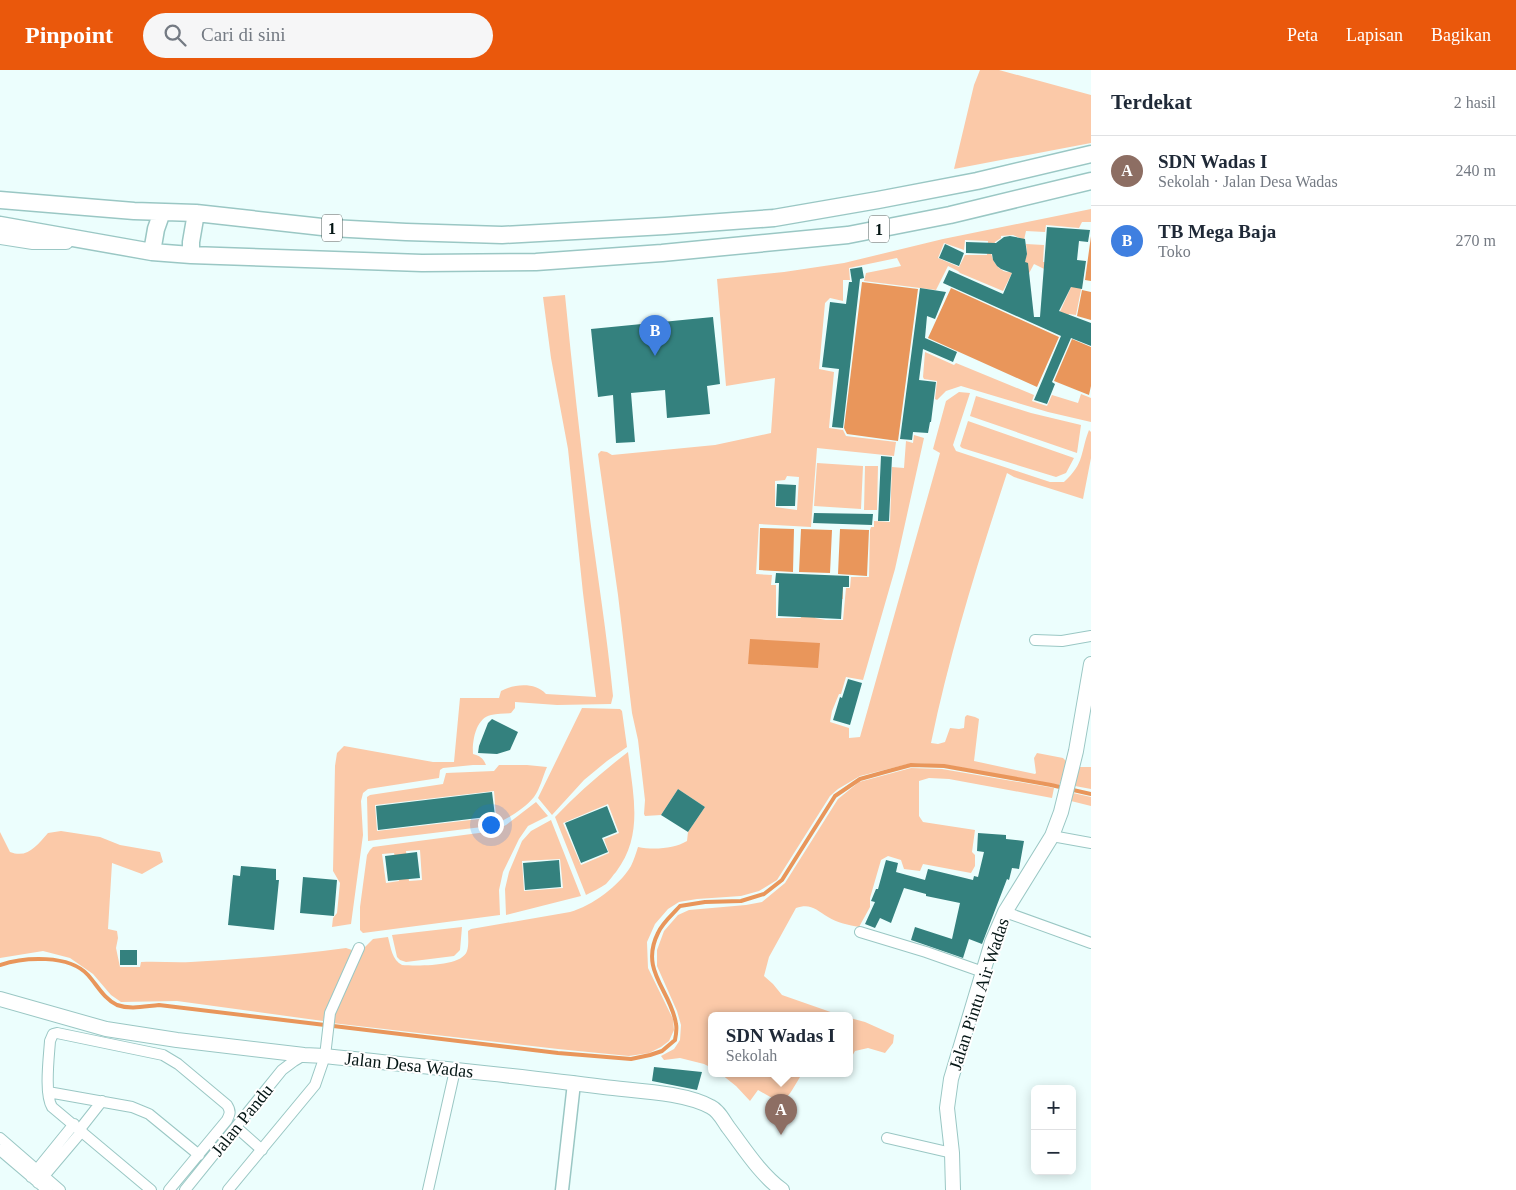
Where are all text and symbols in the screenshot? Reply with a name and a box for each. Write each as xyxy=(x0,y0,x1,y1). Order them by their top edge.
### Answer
search box xyxy=(143,13,493,58)
icon: search xyxy=(161,21,189,49)
text: Pinpoint xyxy=(25,22,113,48)
text: Cari di sini xyxy=(201,24,285,45)
text: Peta xyxy=(1287,25,1318,45)
text: Lapisan xyxy=(1346,25,1403,45)
text: Bagikan xyxy=(1431,25,1491,45)
text: Terdekat xyxy=(1111,90,1192,114)
text: 2 hasil xyxy=(1454,94,1496,111)
text: SDN Wadas I xyxy=(1158,151,1267,172)
text: A xyxy=(1121,162,1133,179)
text: 240 m xyxy=(1456,162,1496,179)
text: Sekolah · Jalan Desa Wadas xyxy=(1158,173,1338,190)
road number: 1 xyxy=(322,214,342,242)
road number: 1 xyxy=(869,216,889,242)
text: TB Mega Baja xyxy=(1158,221,1276,242)
text: B xyxy=(1122,232,1132,249)
text: 270 m xyxy=(1456,232,1496,249)
text: Toko xyxy=(1158,243,1191,260)
pin: B xyxy=(639,315,671,356)
your location xyxy=(478,812,504,838)
street label: Jalan Pintu Air Wadas xyxy=(945,915,1013,1073)
popup xyxy=(708,1012,853,1077)
text: SDN Wadas I xyxy=(726,1025,835,1046)
text: Sekolah xyxy=(726,1047,777,1064)
street label: Jalan Desa Wadas xyxy=(344,1048,474,1082)
street label: Jalan Pandu xyxy=(207,1080,277,1160)
map controls xyxy=(1031,1085,1076,1175)
button: + xyxy=(1031,1085,1076,1130)
pin: A xyxy=(765,1094,797,1135)
button: − xyxy=(1031,1130,1076,1175)

